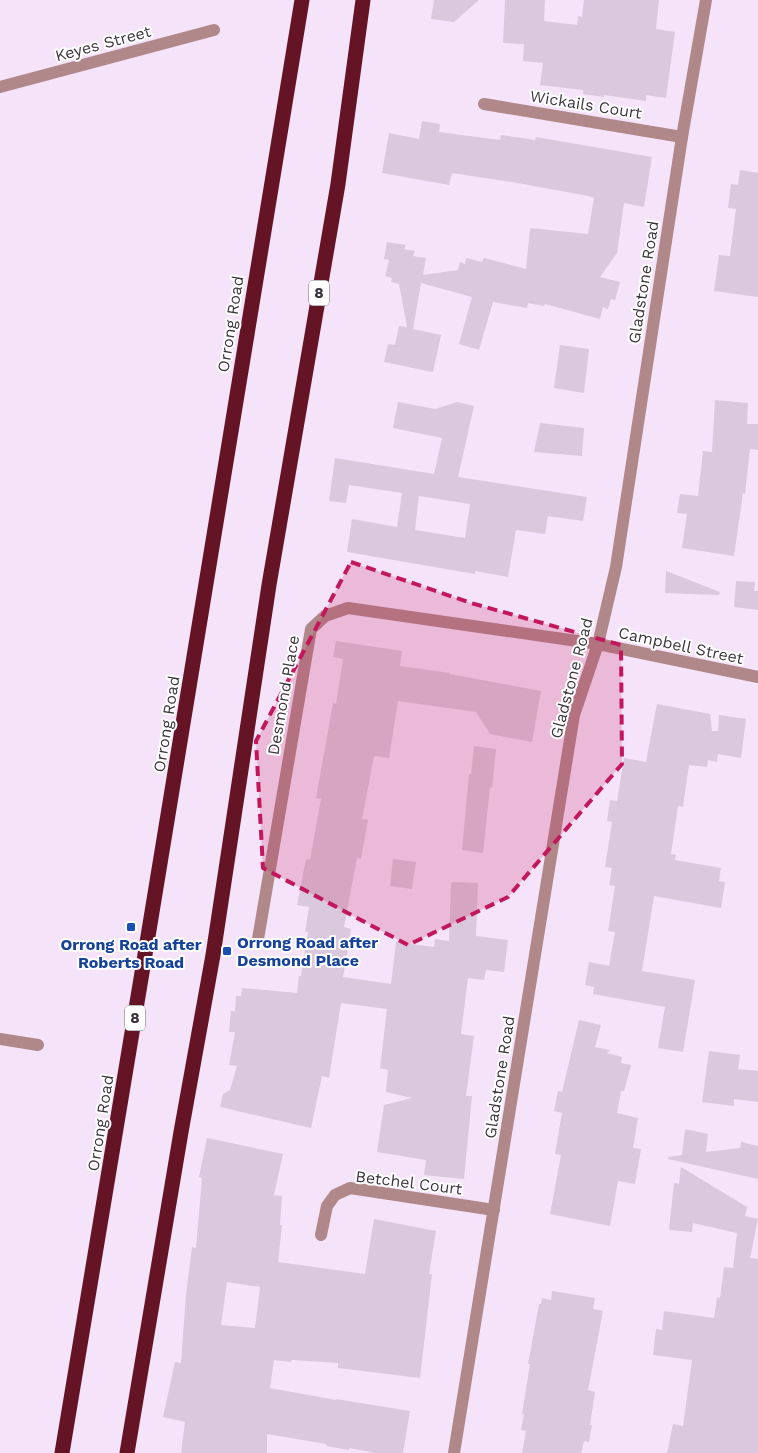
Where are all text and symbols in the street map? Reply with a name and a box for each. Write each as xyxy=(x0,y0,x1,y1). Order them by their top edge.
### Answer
street label: Keyes Street xyxy=(53,22,153,65)
street label: Wickails Court xyxy=(529,86,643,123)
street label: Gladstone Road xyxy=(624,219,663,345)
street label: Orrong Road xyxy=(214,275,247,374)
road number: 8 xyxy=(309,280,329,306)
street label: Gladstone Road xyxy=(546,616,597,740)
street label: Campbell Street xyxy=(617,623,745,668)
street label: Desmond Place xyxy=(264,634,303,756)
street label: Orrong Road xyxy=(150,675,183,774)
marker: Orrong Road after Roberts Road xyxy=(125,921,137,933)
place label: Orrong Road after Desmond Place xyxy=(237,933,378,970)
place label: Orrong Road after Roberts Road xyxy=(60,935,202,972)
marker: Orrong Road after Desmond Place xyxy=(221,945,233,957)
road number: 8 xyxy=(125,1006,145,1030)
street label: Gladstone Road xyxy=(480,1014,519,1140)
street label: Orrong Road xyxy=(84,1074,117,1173)
street label: Betchel Court xyxy=(355,1167,464,1198)

